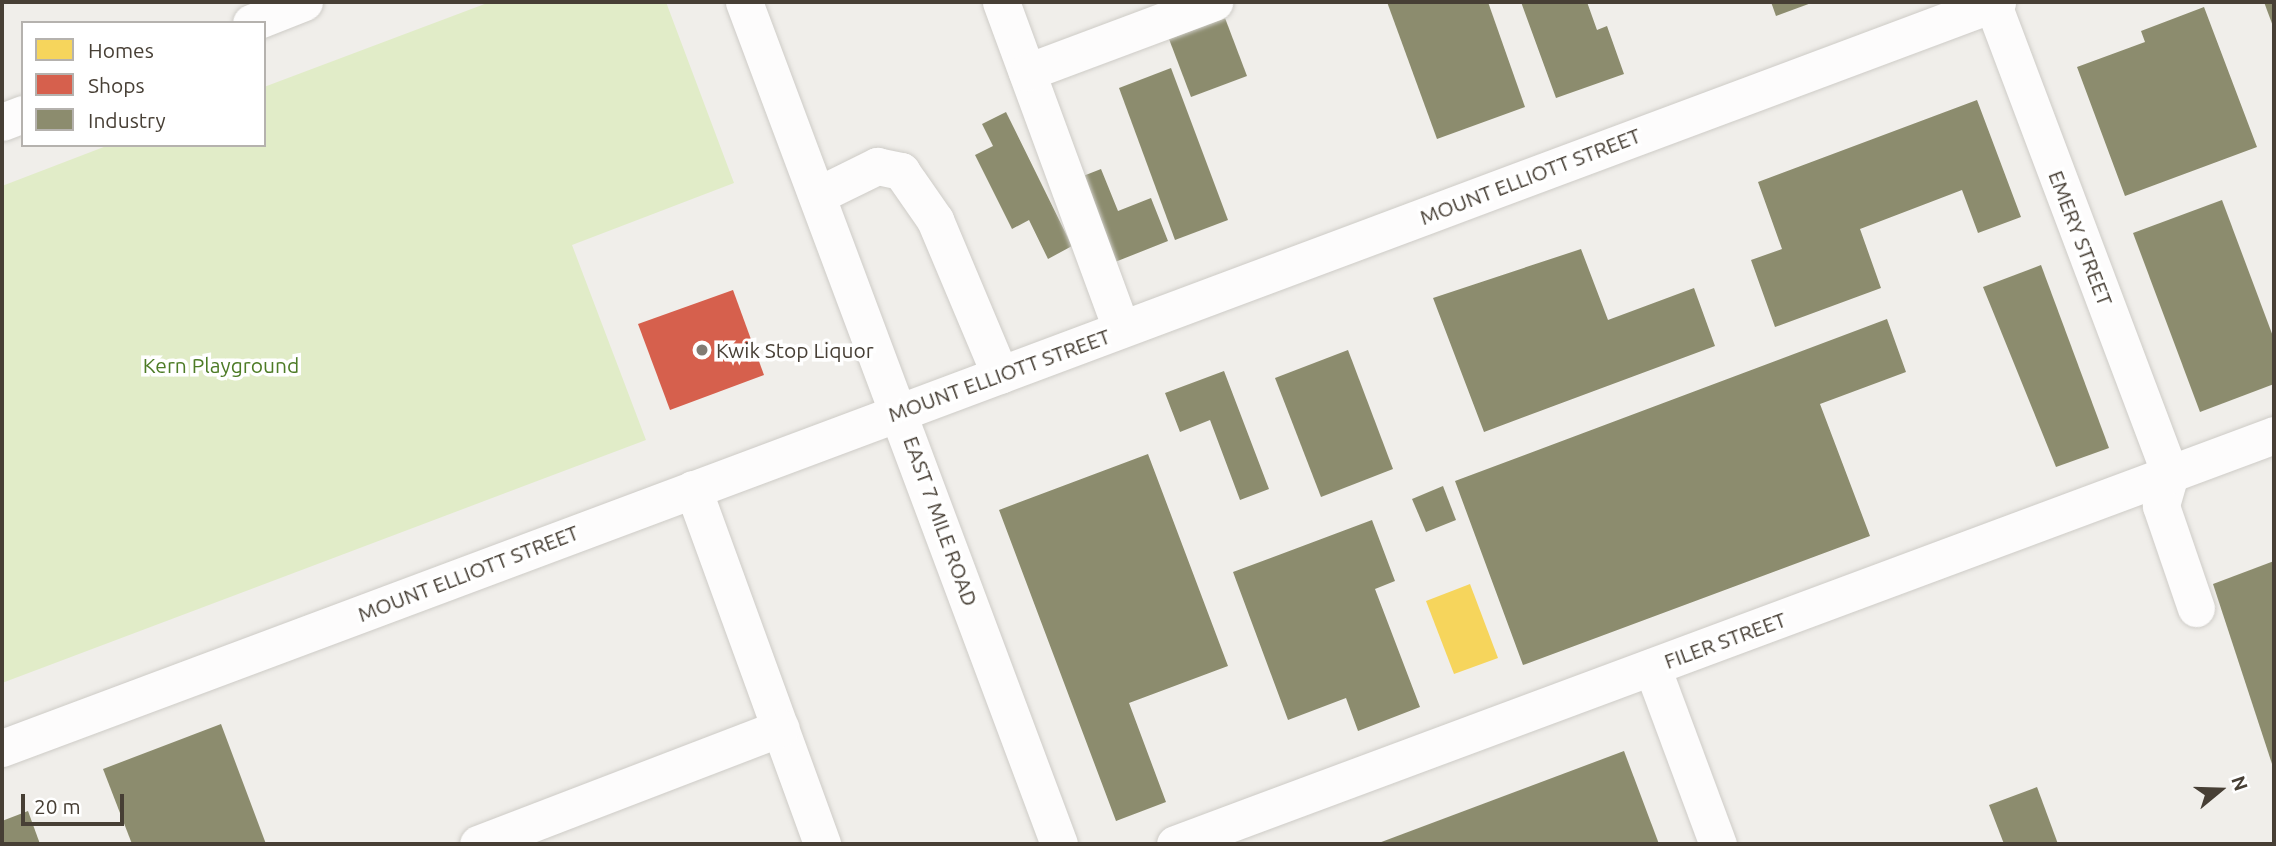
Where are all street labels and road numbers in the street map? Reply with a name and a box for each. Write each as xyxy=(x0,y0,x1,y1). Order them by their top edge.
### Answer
street label: MOUNT ELLIOTT STREET xyxy=(1416,122,1644,230)
street label: EMERY STREET xyxy=(2044,167,2118,309)
street label: MOUNT ELLIOTT STREET xyxy=(885,323,1113,427)
street label: EAST 7 MILE ROAD xyxy=(899,433,983,609)
street label: MOUNT ELLIOTT STREET xyxy=(354,519,582,627)
street label: FILER STREET xyxy=(1661,606,1789,674)

